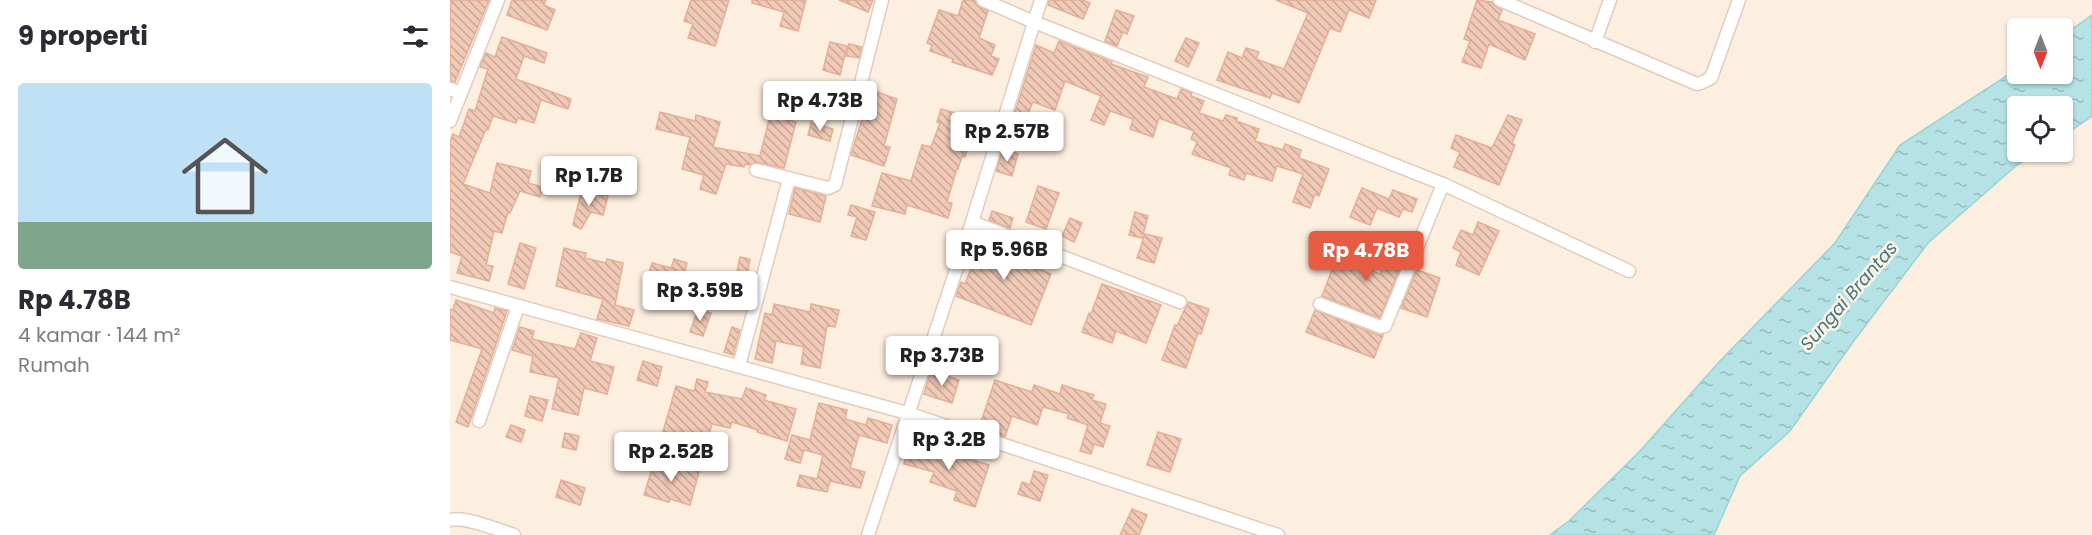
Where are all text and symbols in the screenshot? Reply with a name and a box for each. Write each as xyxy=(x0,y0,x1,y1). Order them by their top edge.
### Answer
text: 9 properti xyxy=(18,18,148,54)
north arrow xyxy=(2007,18,2073,84)
map controls xyxy=(2007,18,2073,162)
icon: filters xyxy=(399,20,432,53)
pin: Rp 4.73B xyxy=(758,81,882,132)
text: Rp 4.73B xyxy=(777,86,863,114)
button: locate xyxy=(2007,96,2073,162)
pin: Rp 2.57B xyxy=(945,112,1069,163)
text: Rp 2.57B xyxy=(965,117,1049,145)
icon: home xyxy=(171,122,279,230)
pin: Rp 1.7B xyxy=(534,156,644,207)
text: Rp 1.7B xyxy=(555,161,623,189)
pin: Rp 5.96B xyxy=(942,230,1066,281)
pin: Rp 4.78B xyxy=(1304,231,1428,282)
text: Rp 5.96B xyxy=(960,235,1048,263)
text: Rp 4.78B xyxy=(1323,236,1409,264)
water label: Sungai Brantas xyxy=(1794,236,1903,356)
pin: Rp 3.59B xyxy=(638,271,762,322)
text: Rp 3.59B xyxy=(656,276,744,304)
text: Rp 4.78B xyxy=(18,282,131,318)
text: 4 kamar · 144 m² xyxy=(18,321,180,349)
pin: Rp 3.73B xyxy=(880,336,1004,387)
text: Rp 3.73B xyxy=(900,341,984,369)
text: Rumah xyxy=(18,351,90,379)
pin: Rp 3.2B xyxy=(894,420,1004,471)
text: Rp 3.2B xyxy=(912,425,986,453)
pin: Rp 2.52B xyxy=(609,432,733,483)
text: Rp 2.52B xyxy=(628,437,714,465)

